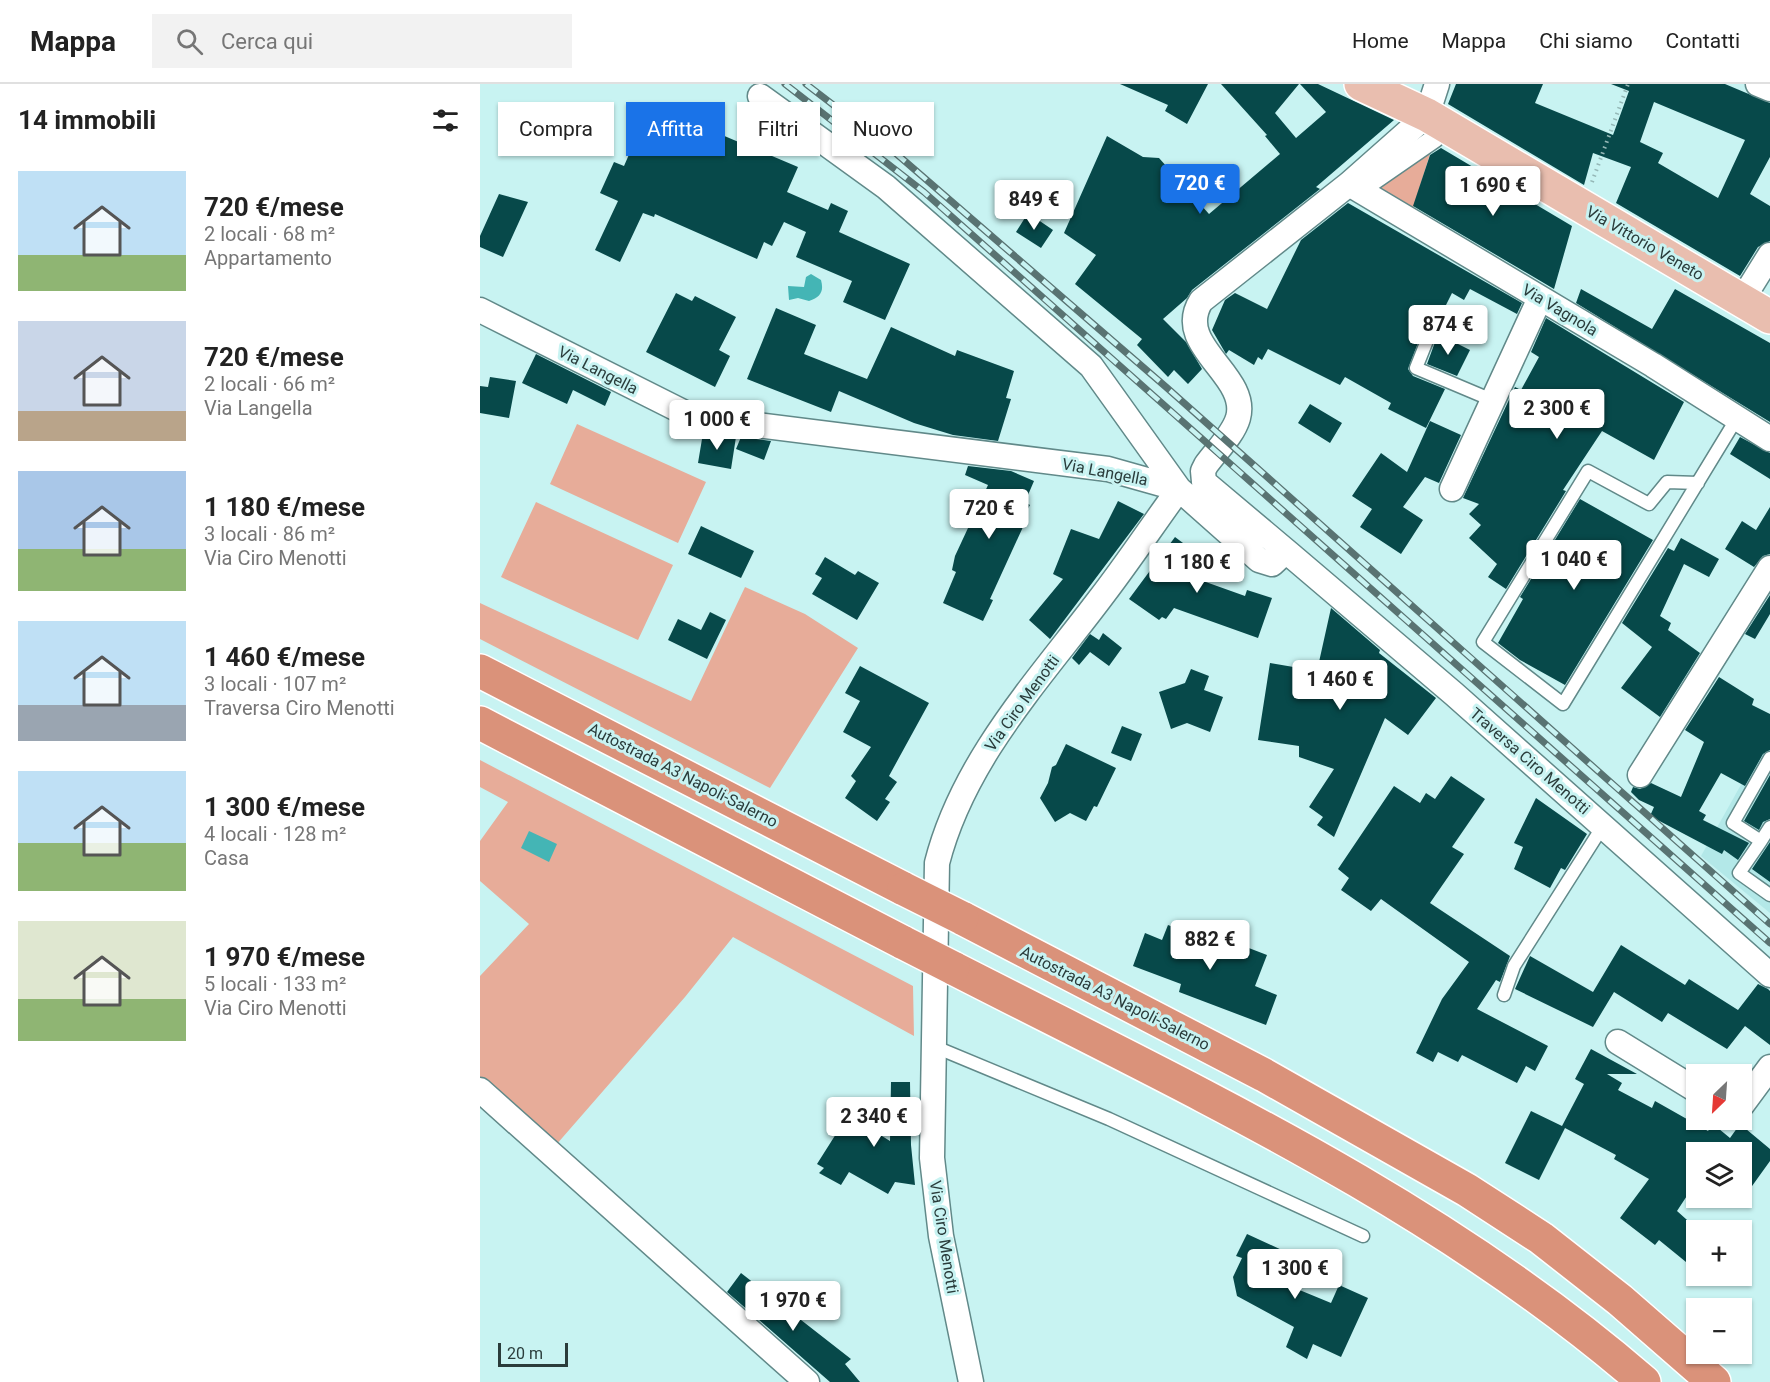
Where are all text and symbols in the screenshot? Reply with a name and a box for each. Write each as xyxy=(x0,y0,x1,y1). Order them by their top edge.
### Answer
search box xyxy=(152,14,572,68)
text: Mappa xyxy=(30,25,116,58)
icon: search xyxy=(173,25,206,58)
text: Cerca qui xyxy=(221,29,313,54)
text: Home xyxy=(1352,29,1409,53)
text: Mappa xyxy=(1442,29,1506,53)
text: Chi siamo xyxy=(1539,29,1633,53)
text: Contatti xyxy=(1666,29,1740,53)
chip: Compra xyxy=(498,102,614,156)
chip: Affitta xyxy=(626,102,725,156)
chip: Filtri xyxy=(737,102,820,156)
chip: Nuovo xyxy=(832,102,934,156)
icon: filters xyxy=(429,104,462,137)
text: 14 immobili xyxy=(18,105,156,135)
pin: 720 € xyxy=(1158,164,1242,215)
pin: 1 690 € xyxy=(1438,166,1548,217)
text: 720 € xyxy=(1175,171,1225,195)
text: 1 690 € xyxy=(1459,173,1527,197)
pin: 849 € xyxy=(992,180,1076,231)
text: 849 € xyxy=(1009,187,1059,211)
text: 720 €/mese xyxy=(204,192,344,222)
icon: home xyxy=(66,195,138,267)
street label: Via Vittorio Veneto xyxy=(1583,202,1707,284)
text: 2 locali · 68 m² xyxy=(204,222,335,246)
text: Appartamento xyxy=(204,246,332,270)
street label: Via Vagnola xyxy=(1519,280,1601,340)
pin: 874 € xyxy=(1406,305,1490,356)
text: 874 € xyxy=(1423,312,1473,336)
text: 720 €/mese xyxy=(204,342,344,372)
street label: Via Langella xyxy=(555,342,641,398)
icon: home xyxy=(66,345,138,417)
text: 2 locali · 66 m² xyxy=(204,372,335,396)
pin: 2 300 € xyxy=(1502,389,1612,440)
text: Via Langella xyxy=(204,396,313,420)
text: 2 300 € xyxy=(1523,396,1591,420)
pin: 1 000 € xyxy=(662,400,772,451)
text: 1 000 € xyxy=(683,407,751,431)
street label: Via Langella xyxy=(1061,454,1149,490)
pin: 720 € xyxy=(947,489,1031,540)
text: 1 180 €/mese xyxy=(204,492,365,522)
icon: home xyxy=(66,495,138,567)
text: 720 € xyxy=(964,496,1014,520)
text: 3 locali · 86 m² xyxy=(204,522,335,546)
pin: 1 040 € xyxy=(1519,540,1629,591)
pin: 1 180 € xyxy=(1142,543,1252,594)
text: Via Ciro Menotti xyxy=(204,546,347,570)
text: 1 040 € xyxy=(1540,547,1608,571)
text: 1 180 € xyxy=(1163,550,1231,574)
text: 1 460 €/mese xyxy=(204,642,365,672)
icon: home xyxy=(66,645,138,717)
street label: Via Ciro Menotti xyxy=(981,651,1063,755)
pin: 1 460 € xyxy=(1285,660,1395,711)
text: 1 460 € xyxy=(1306,667,1374,691)
text: 3 locali · 107 m² xyxy=(204,672,346,696)
text: Traversa Ciro Menotti xyxy=(204,696,395,720)
street label: Traversa Ciro Menotti xyxy=(1466,704,1594,818)
street label: Autostrada A3 Napoli-Salerno xyxy=(585,719,781,831)
text: 1 300 €/mese xyxy=(204,792,365,822)
icon: home xyxy=(66,795,138,867)
text: 4 locali · 128 m² xyxy=(204,822,346,846)
text: Casa xyxy=(204,846,249,870)
pin: 882 € xyxy=(1168,920,1252,971)
text: 882 € xyxy=(1185,927,1235,951)
text: 1 970 €/mese xyxy=(204,942,365,972)
street label: Autostrada A3 Napoli-Salerno xyxy=(1017,942,1213,1054)
icon: home xyxy=(66,945,138,1017)
text: 5 locali · 133 m² xyxy=(204,972,346,996)
text: Via Ciro Menotti xyxy=(204,996,347,1020)
north arrow xyxy=(1686,1064,1752,1130)
map controls xyxy=(1686,1064,1752,1364)
pin: 2 340 € xyxy=(819,1097,929,1148)
text: 2 340 € xyxy=(840,1104,908,1128)
button: layers xyxy=(1686,1142,1752,1208)
street label: Via Ciro Menotti xyxy=(926,1179,962,1295)
button: + xyxy=(1686,1220,1752,1286)
pin: 1 300 € xyxy=(1240,1249,1350,1300)
text: 1 300 € xyxy=(1261,1256,1329,1280)
pin: 1 970 € xyxy=(738,1281,848,1332)
text: 1 970 € xyxy=(759,1288,827,1312)
button: − xyxy=(1686,1298,1752,1364)
scale bar xyxy=(498,1340,568,1368)
text: 20 m xyxy=(507,1344,543,1363)

